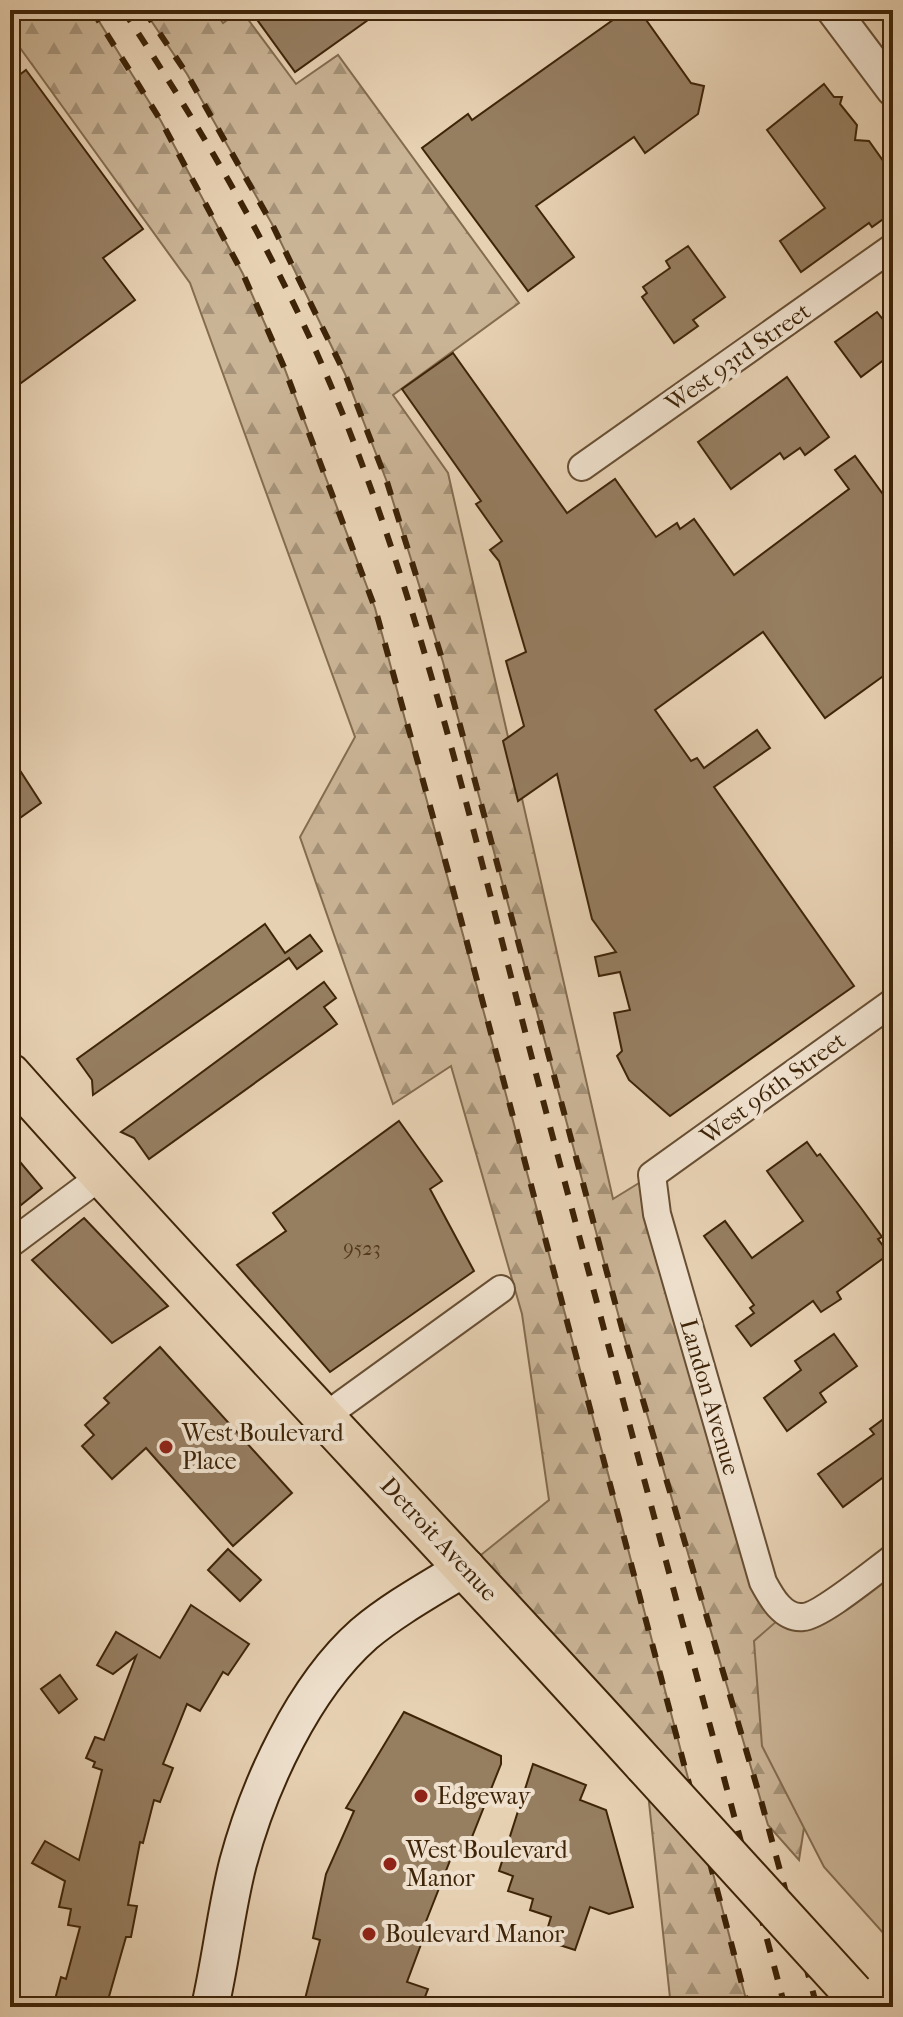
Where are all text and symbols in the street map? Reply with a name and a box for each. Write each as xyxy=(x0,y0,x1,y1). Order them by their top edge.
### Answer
street label: West 93rd Street xyxy=(659,296,816,418)
street label: West 96th Street xyxy=(694,1026,851,1151)
house number: 9523 xyxy=(343,1237,381,1260)
street label: Landon Avenue xyxy=(674,1316,746,1478)
place label: West Boulevard Place xyxy=(181,1419,344,1475)
marker: West Boulevard Place xyxy=(157,1438,175,1456)
street label: Detroit Avenue xyxy=(375,1471,504,1607)
place label: Edgeway xyxy=(437,1782,532,1810)
marker: Edgeway xyxy=(412,1787,430,1805)
place label: West Boulevard Manor xyxy=(405,1836,568,1892)
marker: West Boulevard Manor xyxy=(381,1855,399,1873)
place label: Boulevard Manor xyxy=(385,1920,565,1948)
marker: Boulevard Manor xyxy=(360,1925,378,1943)

